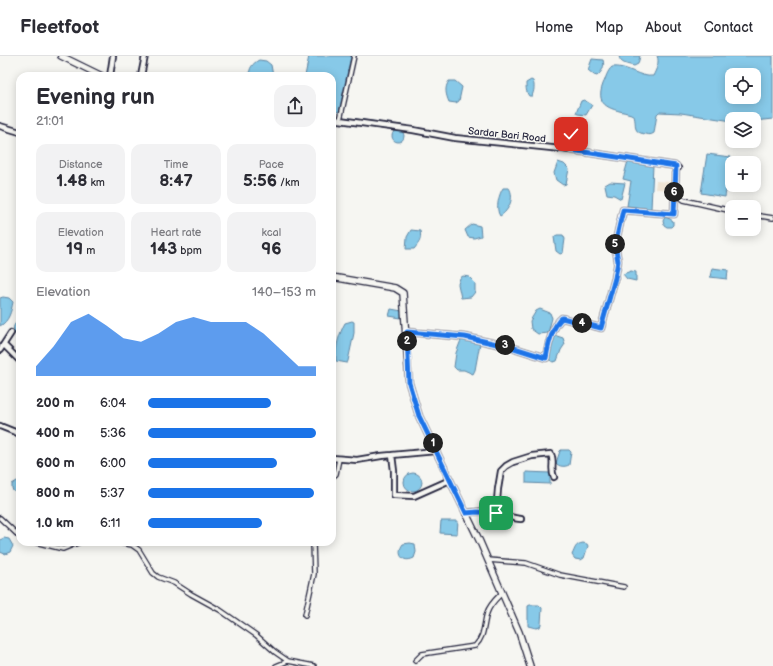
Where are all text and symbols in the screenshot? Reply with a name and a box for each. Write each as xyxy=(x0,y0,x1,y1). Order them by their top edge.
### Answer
text: Fleetfoot xyxy=(20,16,99,39)
text: Home xyxy=(535,19,573,36)
text: Map xyxy=(595,19,623,36)
text: About xyxy=(645,19,682,36)
text: Contact xyxy=(704,19,753,36)
map controls xyxy=(725,68,761,236)
button: locate xyxy=(725,68,761,104)
text: Evening run xyxy=(36,84,155,111)
button: share xyxy=(274,85,316,127)
button: layers xyxy=(725,112,761,148)
text: 21:01 xyxy=(36,113,64,129)
pin xyxy=(554,117,588,151)
icon: check xyxy=(560,123,582,145)
street label: Sardar Bari Road xyxy=(468,125,547,145)
button: + xyxy=(725,156,761,192)
text: Distance xyxy=(59,158,103,171)
text: Time xyxy=(164,158,188,171)
text: Pace xyxy=(259,158,284,171)
text: 1.48 xyxy=(56,171,88,191)
text: 8:47 xyxy=(159,171,193,191)
text: 5:56 xyxy=(243,171,277,191)
text: km xyxy=(88,176,105,189)
text: /km xyxy=(277,176,300,189)
pin: 6 xyxy=(664,182,684,202)
text: 6 xyxy=(671,185,677,198)
button: − xyxy=(725,200,761,236)
text: Elevation xyxy=(58,226,104,239)
text: Heart rate xyxy=(151,226,201,239)
text: kcal xyxy=(261,226,281,239)
pin: 5 xyxy=(605,234,625,254)
text: 5 xyxy=(612,237,618,250)
text: 19 xyxy=(66,239,83,259)
text: 143 xyxy=(150,239,177,259)
text: 96 xyxy=(261,239,281,259)
text: m xyxy=(83,244,95,257)
text: bpm xyxy=(177,244,202,257)
text: Elevation xyxy=(36,284,90,300)
text: 140–153 m xyxy=(252,284,316,300)
pin: 4 xyxy=(572,313,592,333)
text: 4 xyxy=(579,316,585,329)
pin: 2 xyxy=(397,331,417,351)
text: 2 xyxy=(404,334,410,347)
pin: 3 xyxy=(495,335,515,355)
text: 3 xyxy=(502,338,508,351)
text: 200 m xyxy=(36,395,74,411)
text: 6:04 xyxy=(100,395,126,411)
text: 400 m xyxy=(36,425,74,441)
text: 5:36 xyxy=(100,425,126,441)
pin: 1 xyxy=(423,433,443,453)
text: 1 xyxy=(431,436,435,449)
text: 600 m xyxy=(36,455,75,471)
text: 6:00 xyxy=(100,455,126,471)
text: 800 m xyxy=(36,485,75,501)
text: 5:37 xyxy=(100,485,124,501)
pin xyxy=(479,496,513,530)
icon: arrive xyxy=(485,502,507,524)
text: 1.0 km xyxy=(36,515,74,531)
text: 6:11 xyxy=(100,515,121,531)

